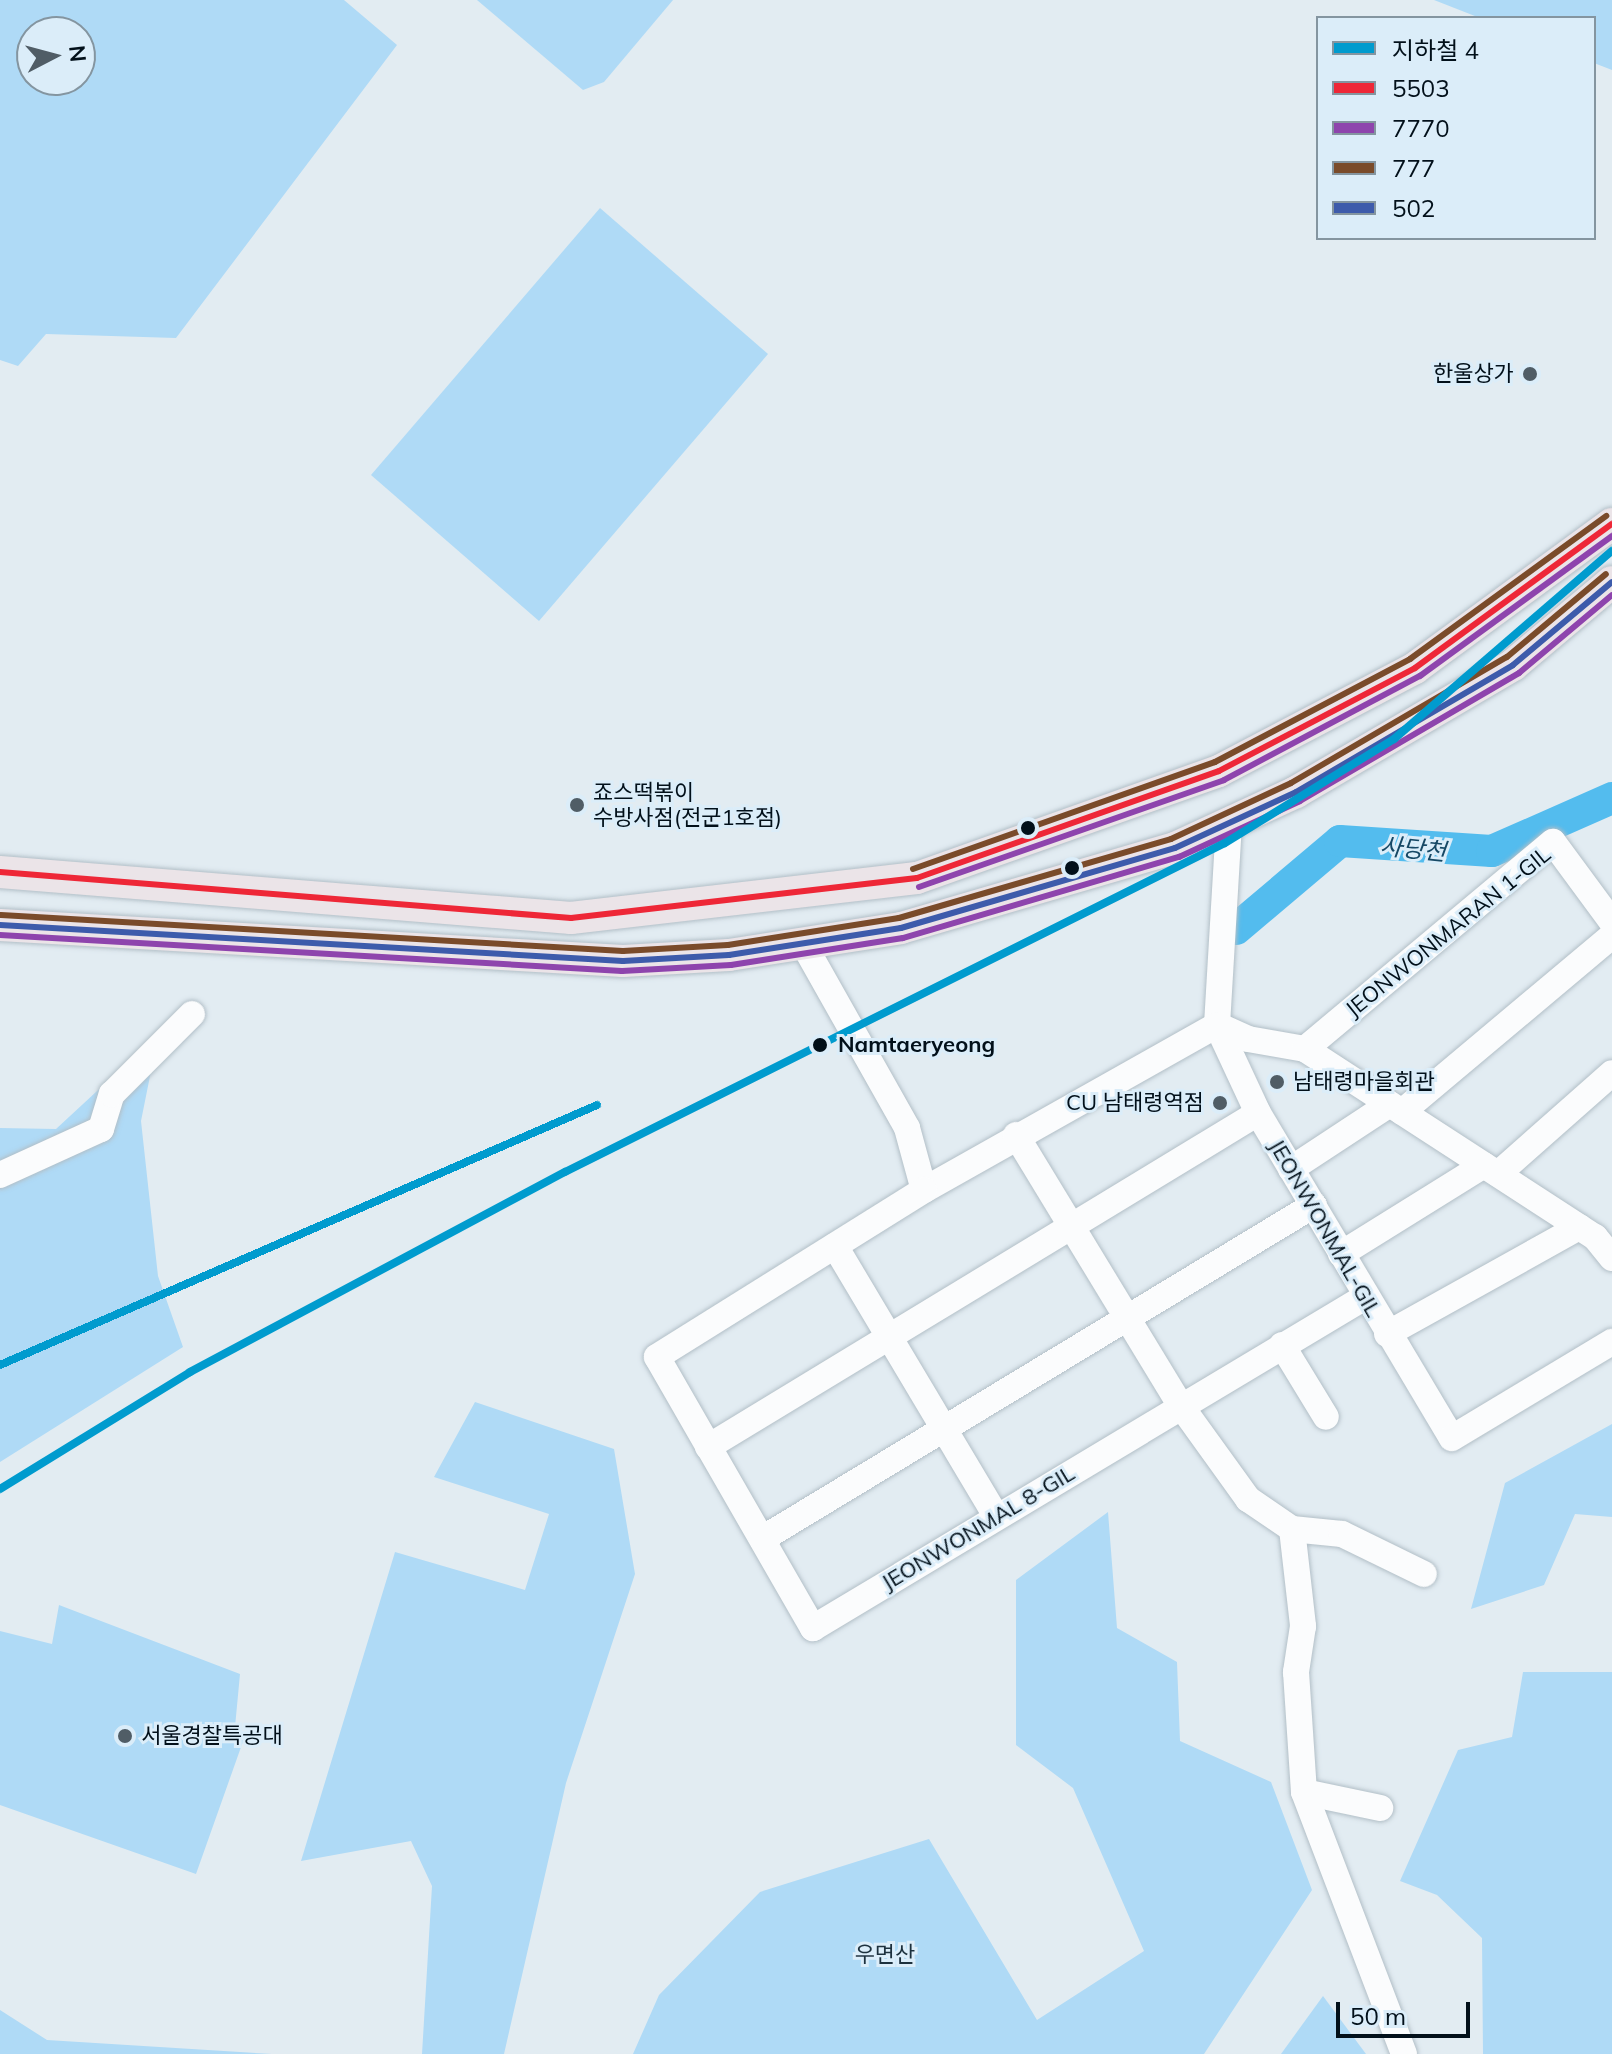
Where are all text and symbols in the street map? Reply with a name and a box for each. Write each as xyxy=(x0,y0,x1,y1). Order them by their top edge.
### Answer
north arrow xyxy=(16,16,96,96)
legend xyxy=(1316,16,1596,240)
text: 지하철 4 xyxy=(1392,35,1479,65)
text: N xyxy=(63,44,93,63)
text: 5503 xyxy=(1392,73,1450,103)
text: 7770 xyxy=(1392,113,1450,143)
text: 777 xyxy=(1392,153,1435,183)
text: 502 xyxy=(1392,193,1435,223)
place label: 한울상가 xyxy=(1433,361,1514,387)
marker: 한울상가 xyxy=(1521,365,1539,383)
place label: 죠스떡볶이 수방사점(전군1호점) xyxy=(593,779,782,830)
marker: 죠스떡볶이 수방사점(전군1호점) xyxy=(568,796,586,814)
unlabelled marker xyxy=(1020,820,1036,836)
water label: 사당천 xyxy=(1379,831,1447,867)
street label: JEONWONMARAN 1-GIL xyxy=(1340,841,1556,1023)
unlabelled marker xyxy=(1064,860,1080,876)
place label: Namtaeryeong xyxy=(838,1032,995,1058)
marker: Namtaeryeong xyxy=(809,1034,831,1056)
place label: 남태령마을회관 xyxy=(1293,1069,1435,1095)
marker: 남태령마을회관 xyxy=(1268,1073,1286,1091)
place label: CU 남태령역점 xyxy=(1066,1090,1204,1116)
marker: CU 남태령역점 xyxy=(1211,1094,1229,1112)
street label: JEONWONMAL-GIL xyxy=(1263,1135,1387,1321)
street label: JEONWONMAL 8-GIL xyxy=(877,1460,1079,1596)
place label: 서울경찰특공대 xyxy=(141,1723,283,1749)
marker: 서울경찰특공대 xyxy=(116,1727,134,1745)
park label: 우면산 xyxy=(855,1942,915,1968)
scale bar xyxy=(1340,1986,1474,2036)
text: 50 m xyxy=(1350,2001,1406,2031)

